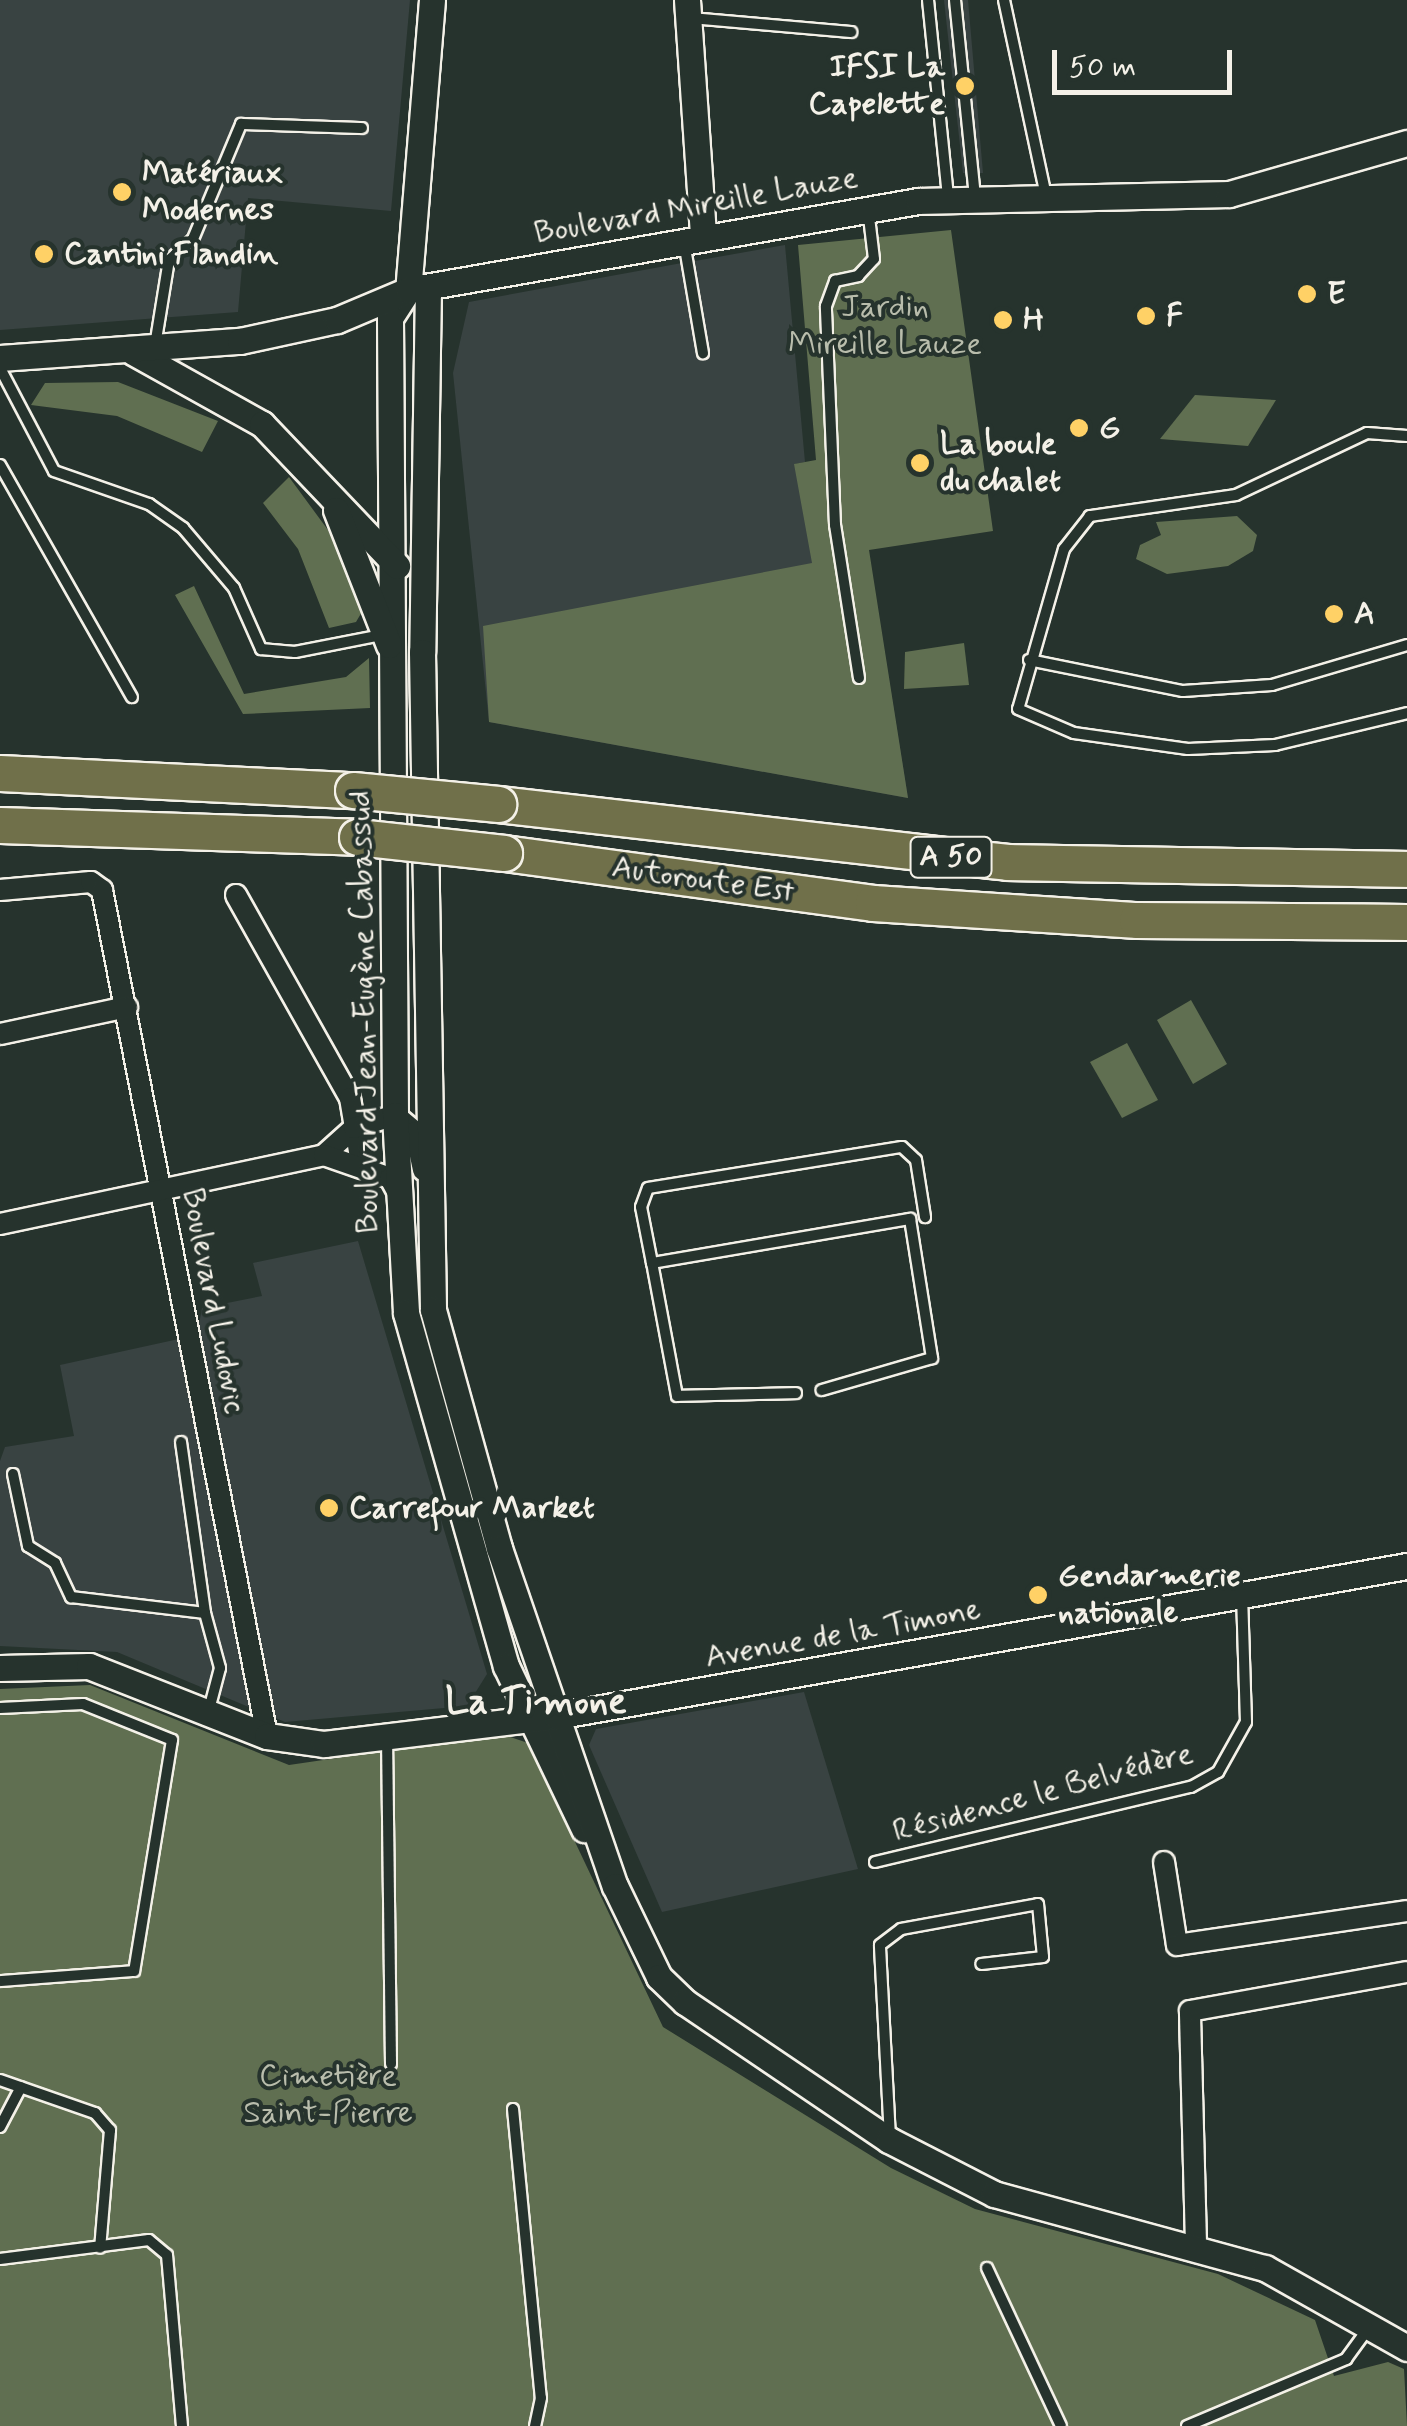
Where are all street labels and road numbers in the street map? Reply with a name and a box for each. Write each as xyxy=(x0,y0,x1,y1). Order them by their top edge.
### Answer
street label: Boulevard Mireille Lauze xyxy=(532,159,860,253)
street label: Boulevard Jean-Eugène Cabassud xyxy=(342,786,388,1238)
road number: A 50 xyxy=(908,832,994,882)
street label: Autoroute Est xyxy=(609,848,797,912)
street label: Boulevard Ludovic xyxy=(172,1184,254,1418)
street label: Avenue de la Timone xyxy=(698,1590,988,1678)
street label: Résidence le Belvédère xyxy=(890,1735,1196,1851)

